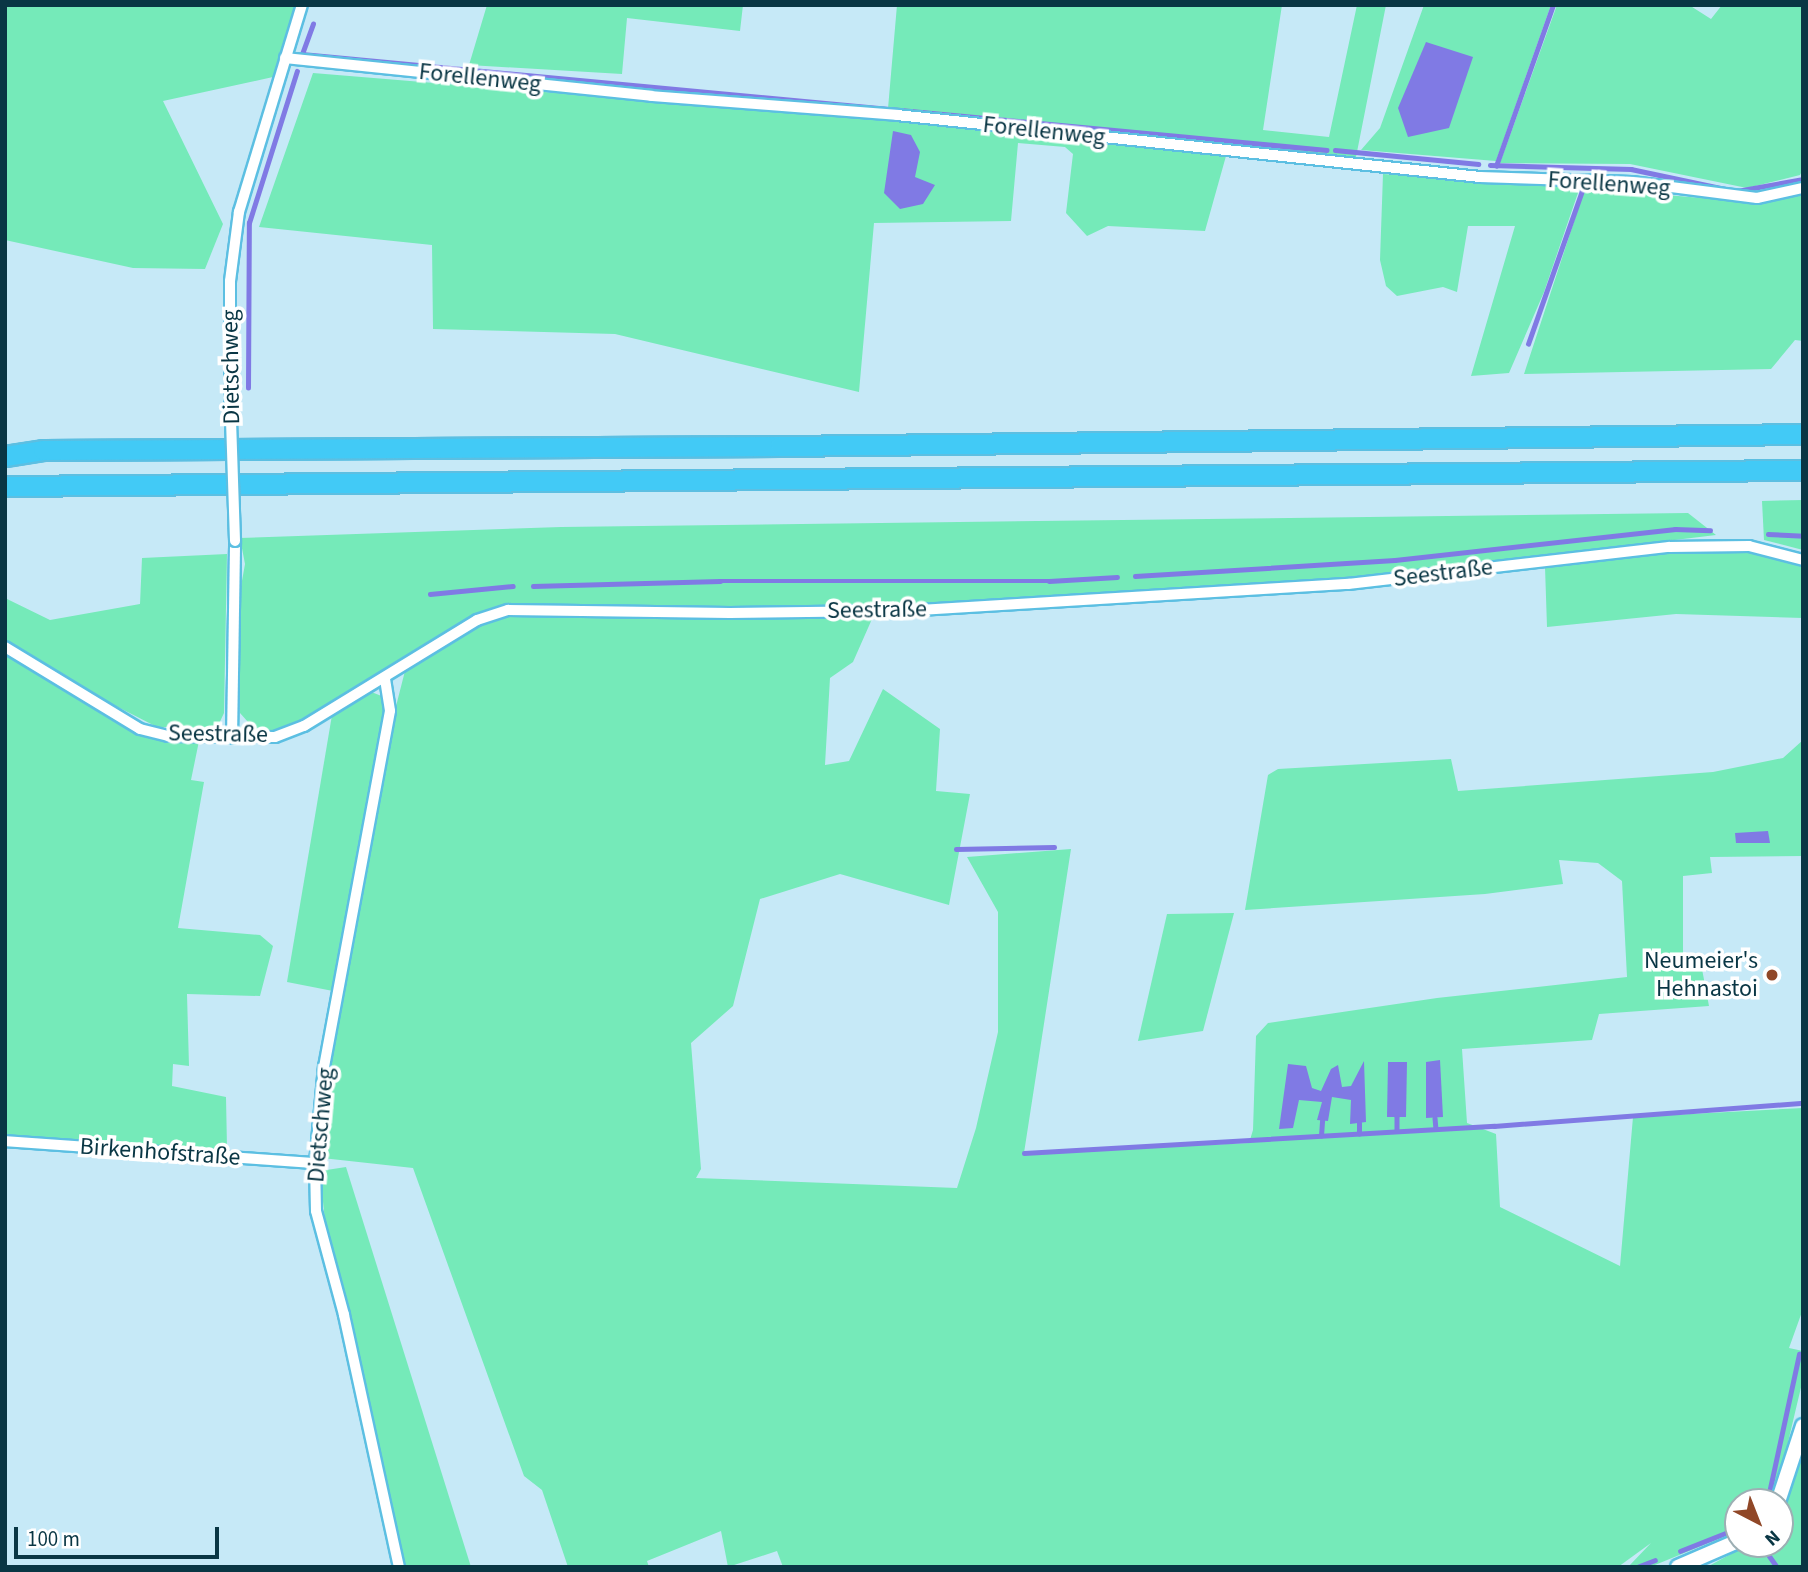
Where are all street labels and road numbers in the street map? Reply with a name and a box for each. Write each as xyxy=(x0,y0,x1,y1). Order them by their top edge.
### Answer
street label: Forellenweg xyxy=(417,57,543,99)
street label: Forellenweg xyxy=(981,110,1107,152)
street label: Forellenweg xyxy=(1547,165,1671,203)
street label: Dietschweg xyxy=(216,309,246,425)
street label: Seestraße xyxy=(1392,553,1494,593)
street label: Seestraße xyxy=(827,595,927,625)
street label: Seestraße xyxy=(168,719,268,749)
street label: Dietschweg xyxy=(302,1066,340,1184)
street label: Birkenhofstraße xyxy=(79,1132,241,1172)

